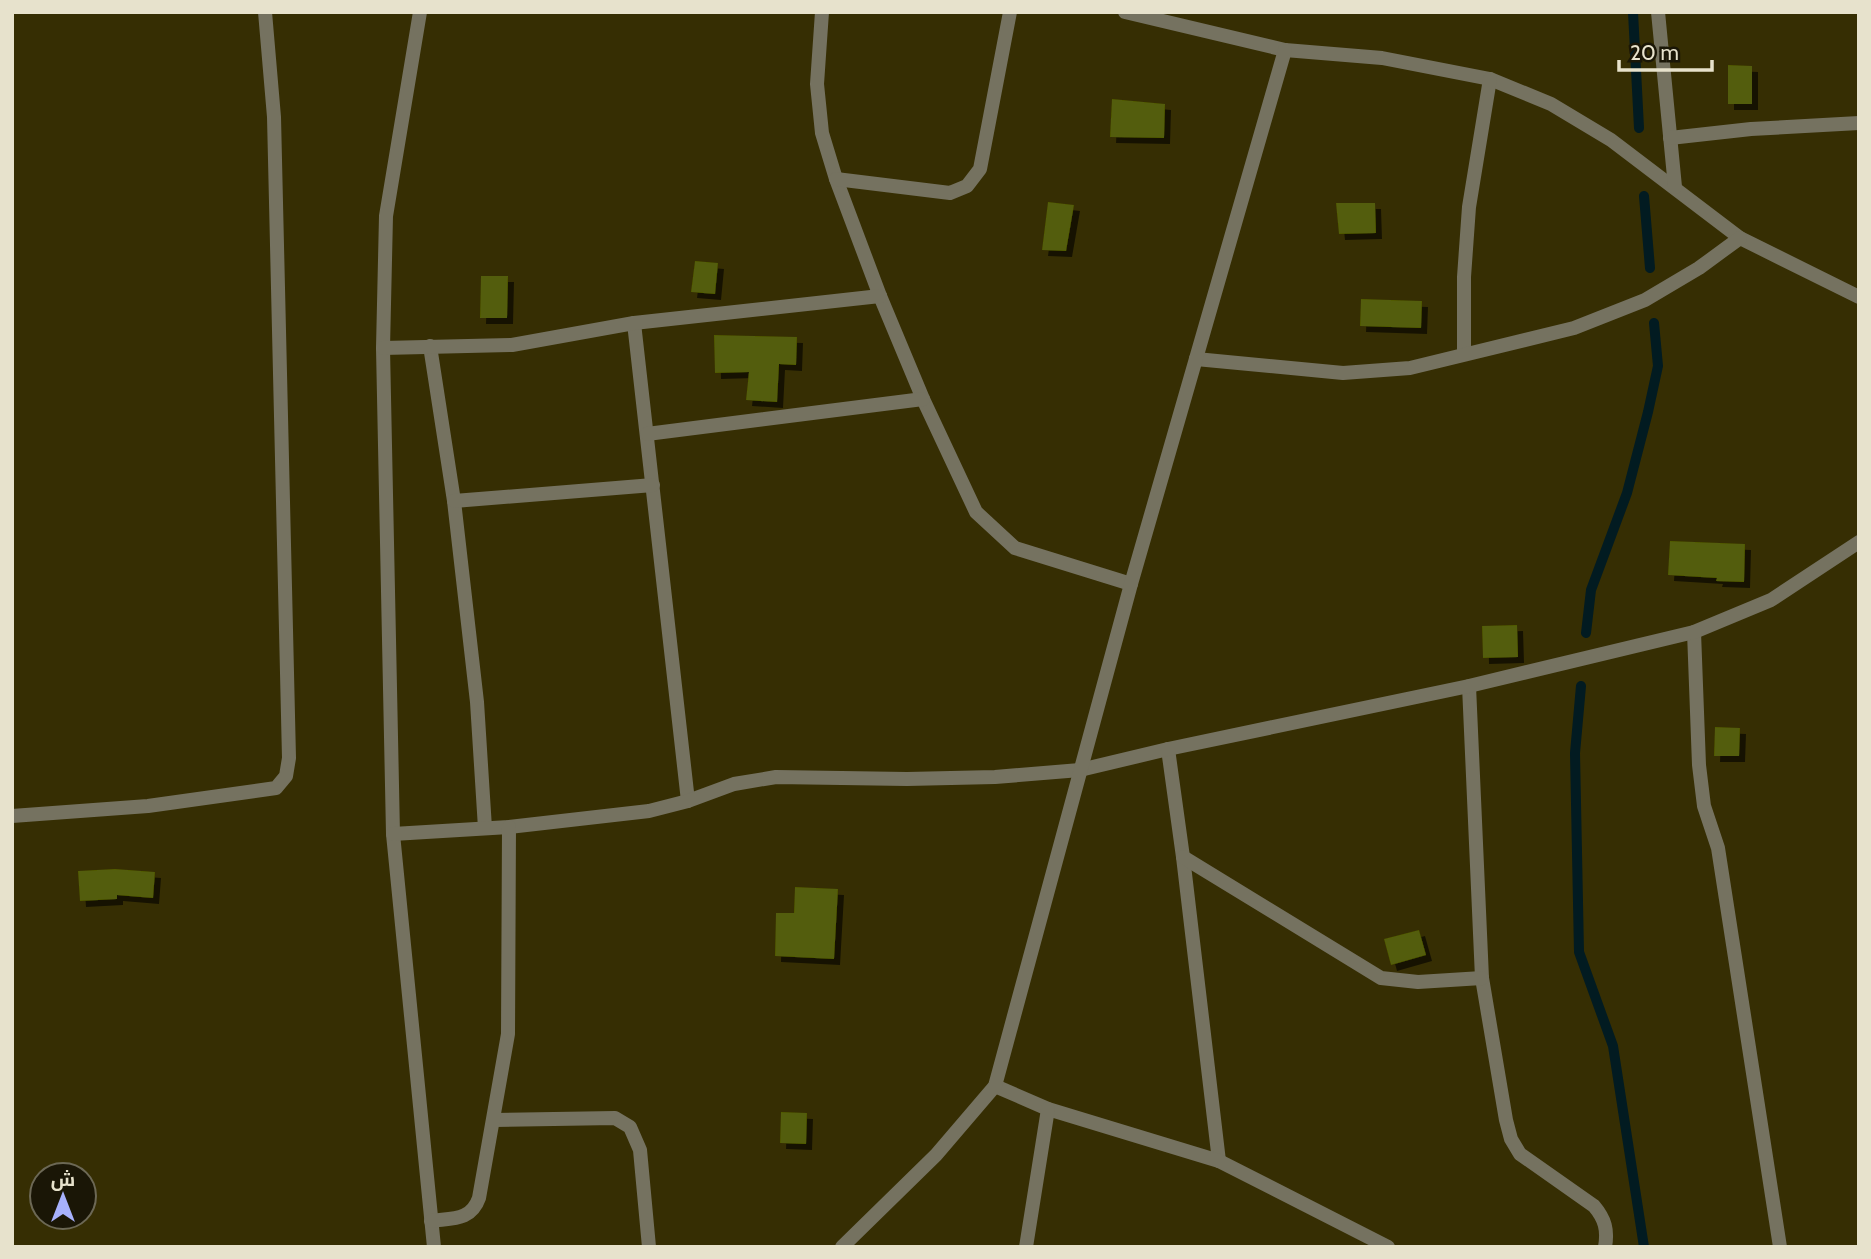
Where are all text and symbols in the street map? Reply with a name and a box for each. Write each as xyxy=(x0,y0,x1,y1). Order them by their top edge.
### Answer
scale bar xyxy=(1619,28,1712,72)
text: 20 m xyxy=(1630,40,1679,65)
north arrow xyxy=(28,1161,98,1231)
text: ش xyxy=(51,1168,75,1191)

